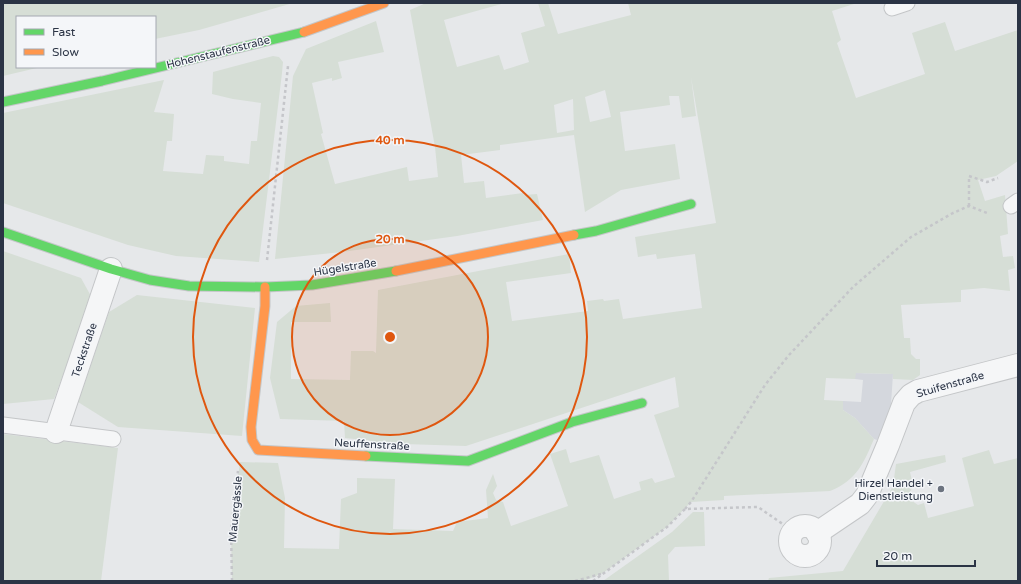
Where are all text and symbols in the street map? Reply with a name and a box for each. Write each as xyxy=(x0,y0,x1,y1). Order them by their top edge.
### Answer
legend xyxy=(16,16,156,68)
text: Fast xyxy=(52,25,76,39)
street label: Hohenstaufenstraße xyxy=(165,33,271,72)
text: Slow xyxy=(52,45,79,59)
text: 40 m xyxy=(375,133,405,147)
text: 20 m xyxy=(375,232,405,246)
street label: Hügelstraße xyxy=(313,256,377,279)
street label: Teckstraße xyxy=(69,321,100,379)
centre of rings xyxy=(383,330,397,344)
street label: Stuifenstraße xyxy=(915,369,985,400)
street label: Neuffenstraße xyxy=(334,436,410,453)
street label: Mauergässle xyxy=(226,475,245,543)
place label: Hirzel Handel + Dienstleistung xyxy=(854,477,933,503)
marker: Hirzel Handel + Dienstleistung xyxy=(936,484,946,494)
scale bar xyxy=(877,542,975,568)
text: 20 m xyxy=(883,549,912,563)

